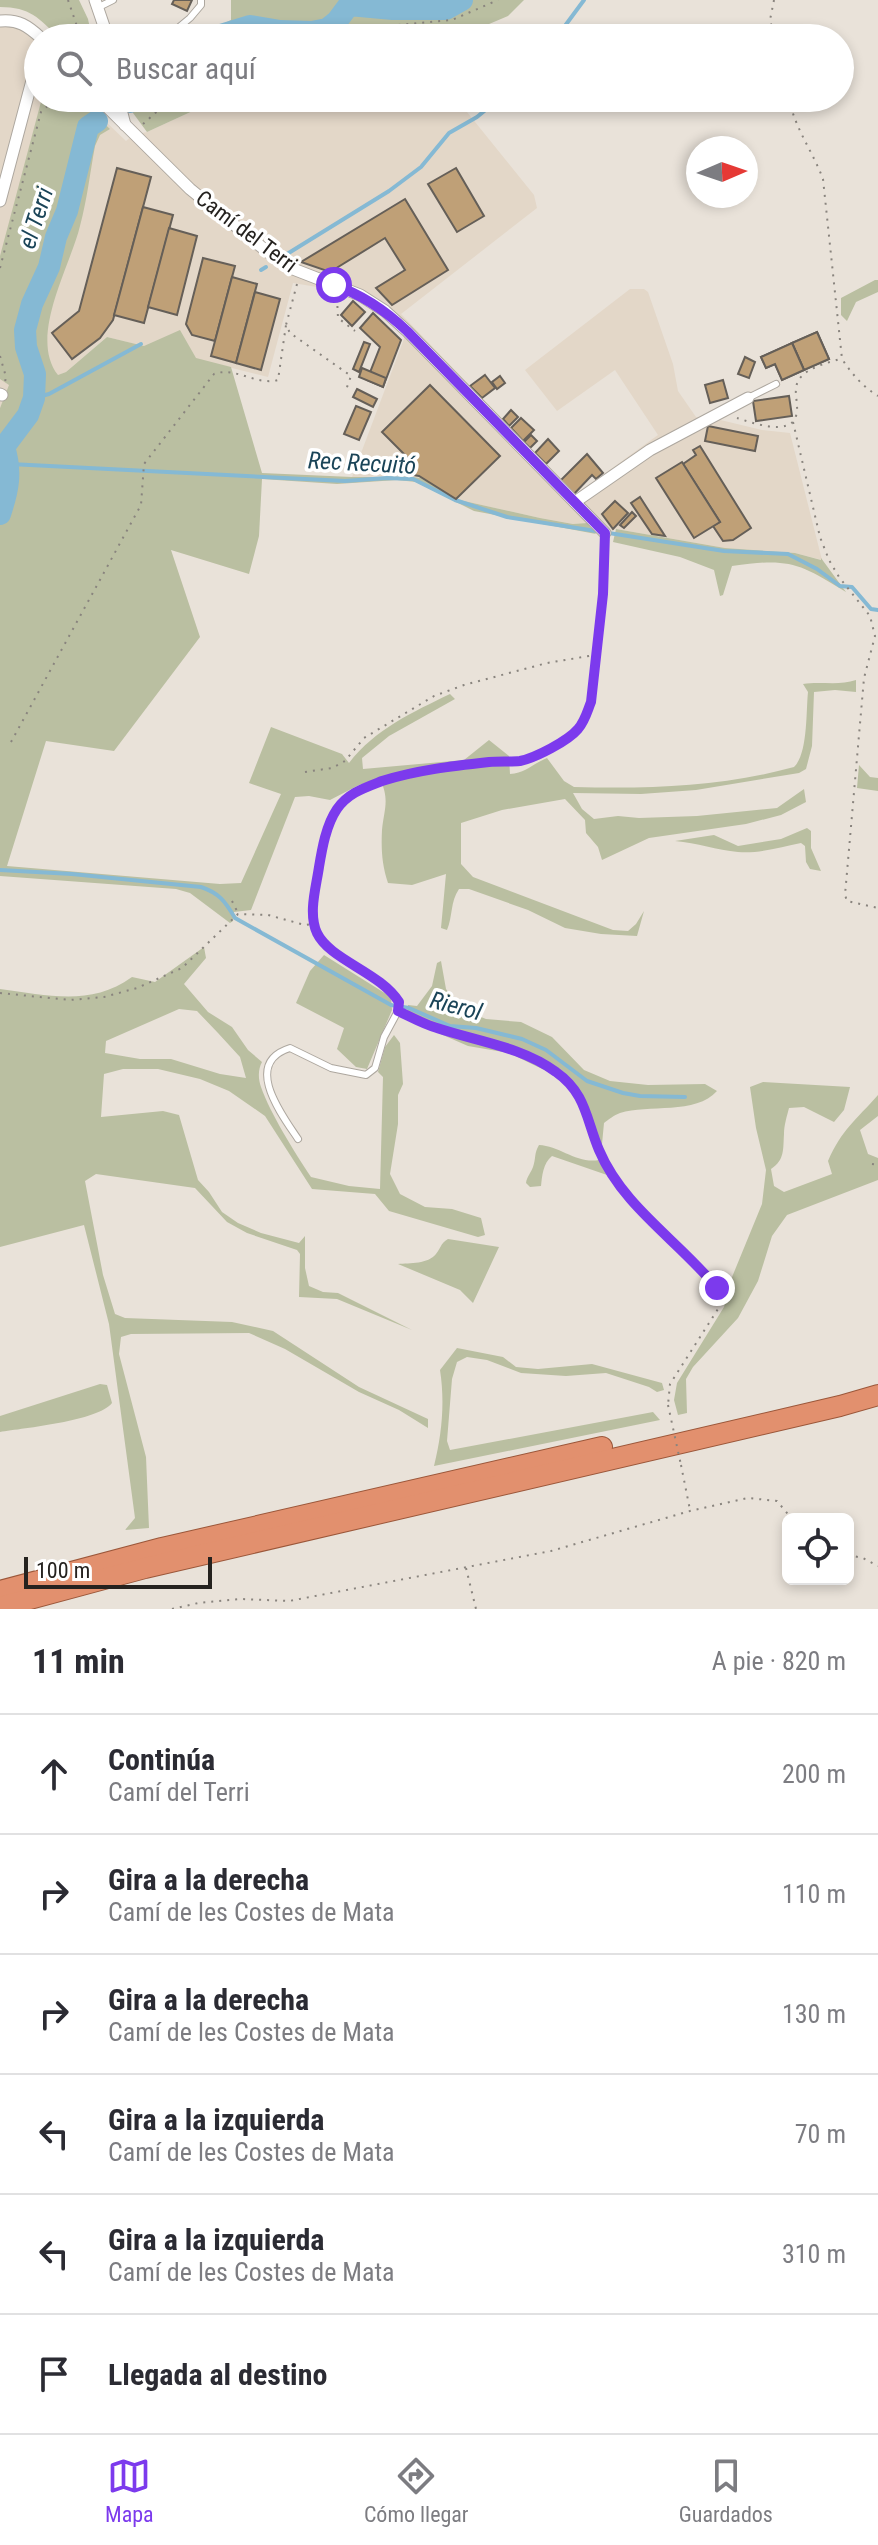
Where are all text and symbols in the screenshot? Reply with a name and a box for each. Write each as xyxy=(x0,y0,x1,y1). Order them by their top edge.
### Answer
search box xyxy=(24,24,854,112)
icon: search xyxy=(52,46,96,90)
text: Buscar aquí xyxy=(116,51,256,86)
north arrow xyxy=(686,136,758,208)
water label: el Terri xyxy=(13,183,59,252)
street label: Camí del Terri xyxy=(191,185,302,277)
route start xyxy=(316,267,352,303)
water label: Rec Recuitó xyxy=(307,446,417,480)
water label: Rierol xyxy=(427,986,486,1026)
route end xyxy=(699,1270,735,1306)
map controls xyxy=(782,1513,854,1585)
button: locate xyxy=(782,1513,854,1585)
scale bar xyxy=(24,1553,212,1589)
text: 100 m xyxy=(36,1558,90,1583)
text: 11 min xyxy=(32,1641,125,1681)
text: A pie · 820 m xyxy=(712,1646,846,1676)
text: Continúa xyxy=(108,1742,215,1777)
icon: ahead xyxy=(32,1752,76,1796)
text: 200 m xyxy=(782,1759,846,1789)
text: Camí del Terri xyxy=(108,1777,250,1807)
text: Gira a la derecha xyxy=(108,1862,309,1897)
icon: right xyxy=(32,1872,76,1916)
text: 110 m xyxy=(782,1879,846,1909)
text: Camí de les Costes de Mata xyxy=(108,1897,395,1927)
text: Gira a la derecha xyxy=(108,1982,309,2017)
icon: right xyxy=(32,1992,76,2036)
text: 130 m xyxy=(782,1999,846,2029)
text: Camí de les Costes de Mata xyxy=(108,2017,395,2047)
text: Gira a la izquierda xyxy=(108,2102,324,2137)
icon: left xyxy=(32,2112,76,2156)
text: 70 m xyxy=(795,2119,846,2149)
text: Camí de les Costes de Mata xyxy=(108,2137,395,2167)
text: Gira a la izquierda xyxy=(108,2222,324,2257)
icon: left xyxy=(32,2232,76,2276)
text: 310 m xyxy=(782,2239,846,2269)
text: Camí de les Costes de Mata xyxy=(108,2257,395,2287)
icon: arrive xyxy=(32,2352,76,2396)
text: Llegada al destino xyxy=(108,2357,327,2392)
tab: Mapa xyxy=(105,2454,154,2527)
tab: Cómo llegar xyxy=(364,2454,469,2527)
tab: Guardados xyxy=(679,2454,773,2527)

